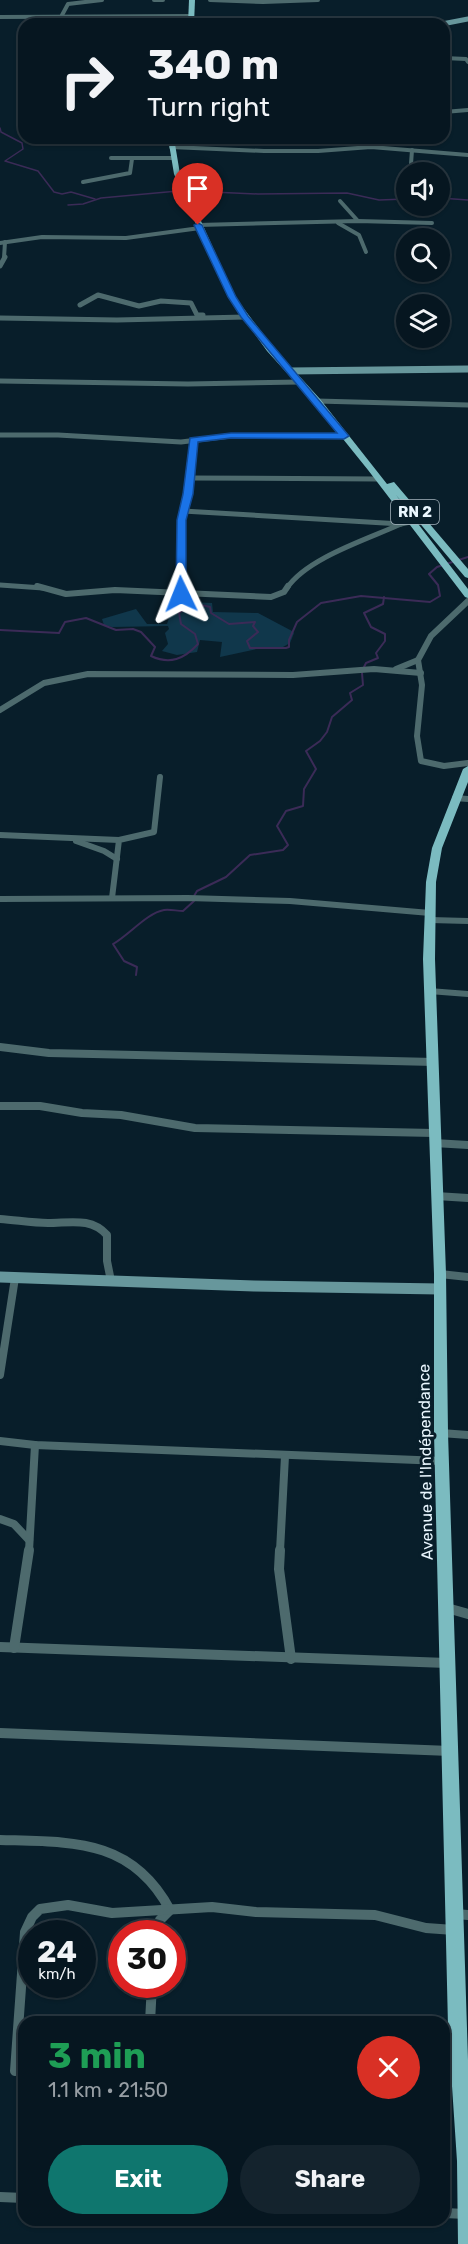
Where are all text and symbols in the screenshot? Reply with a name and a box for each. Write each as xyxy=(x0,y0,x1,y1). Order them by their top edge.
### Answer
text: 340 m xyxy=(147,40,279,90)
icon: right xyxy=(48,42,126,120)
text: Turn right xyxy=(147,91,270,123)
map controls xyxy=(396,162,450,348)
button: sound xyxy=(396,162,450,216)
pin xyxy=(172,163,223,225)
icon: arrive xyxy=(181,172,214,205)
button: search xyxy=(396,228,450,282)
button: layers xyxy=(396,294,450,348)
road number: RN 2 xyxy=(391,500,439,524)
position arrow xyxy=(149,562,213,626)
street label: Avenue de l'Indépendance xyxy=(414,1364,437,1560)
speed limit sign: 30 xyxy=(108,1920,186,1998)
text: 24 xyxy=(37,1934,77,1970)
text: km/h xyxy=(38,1965,76,1983)
text: 3 min xyxy=(48,2034,146,2077)
button: close xyxy=(357,2036,420,2099)
text: 1.1 km · 21:50 xyxy=(48,2078,168,2102)
button: Exit xyxy=(48,2145,228,2214)
button: Share xyxy=(240,2145,420,2214)

